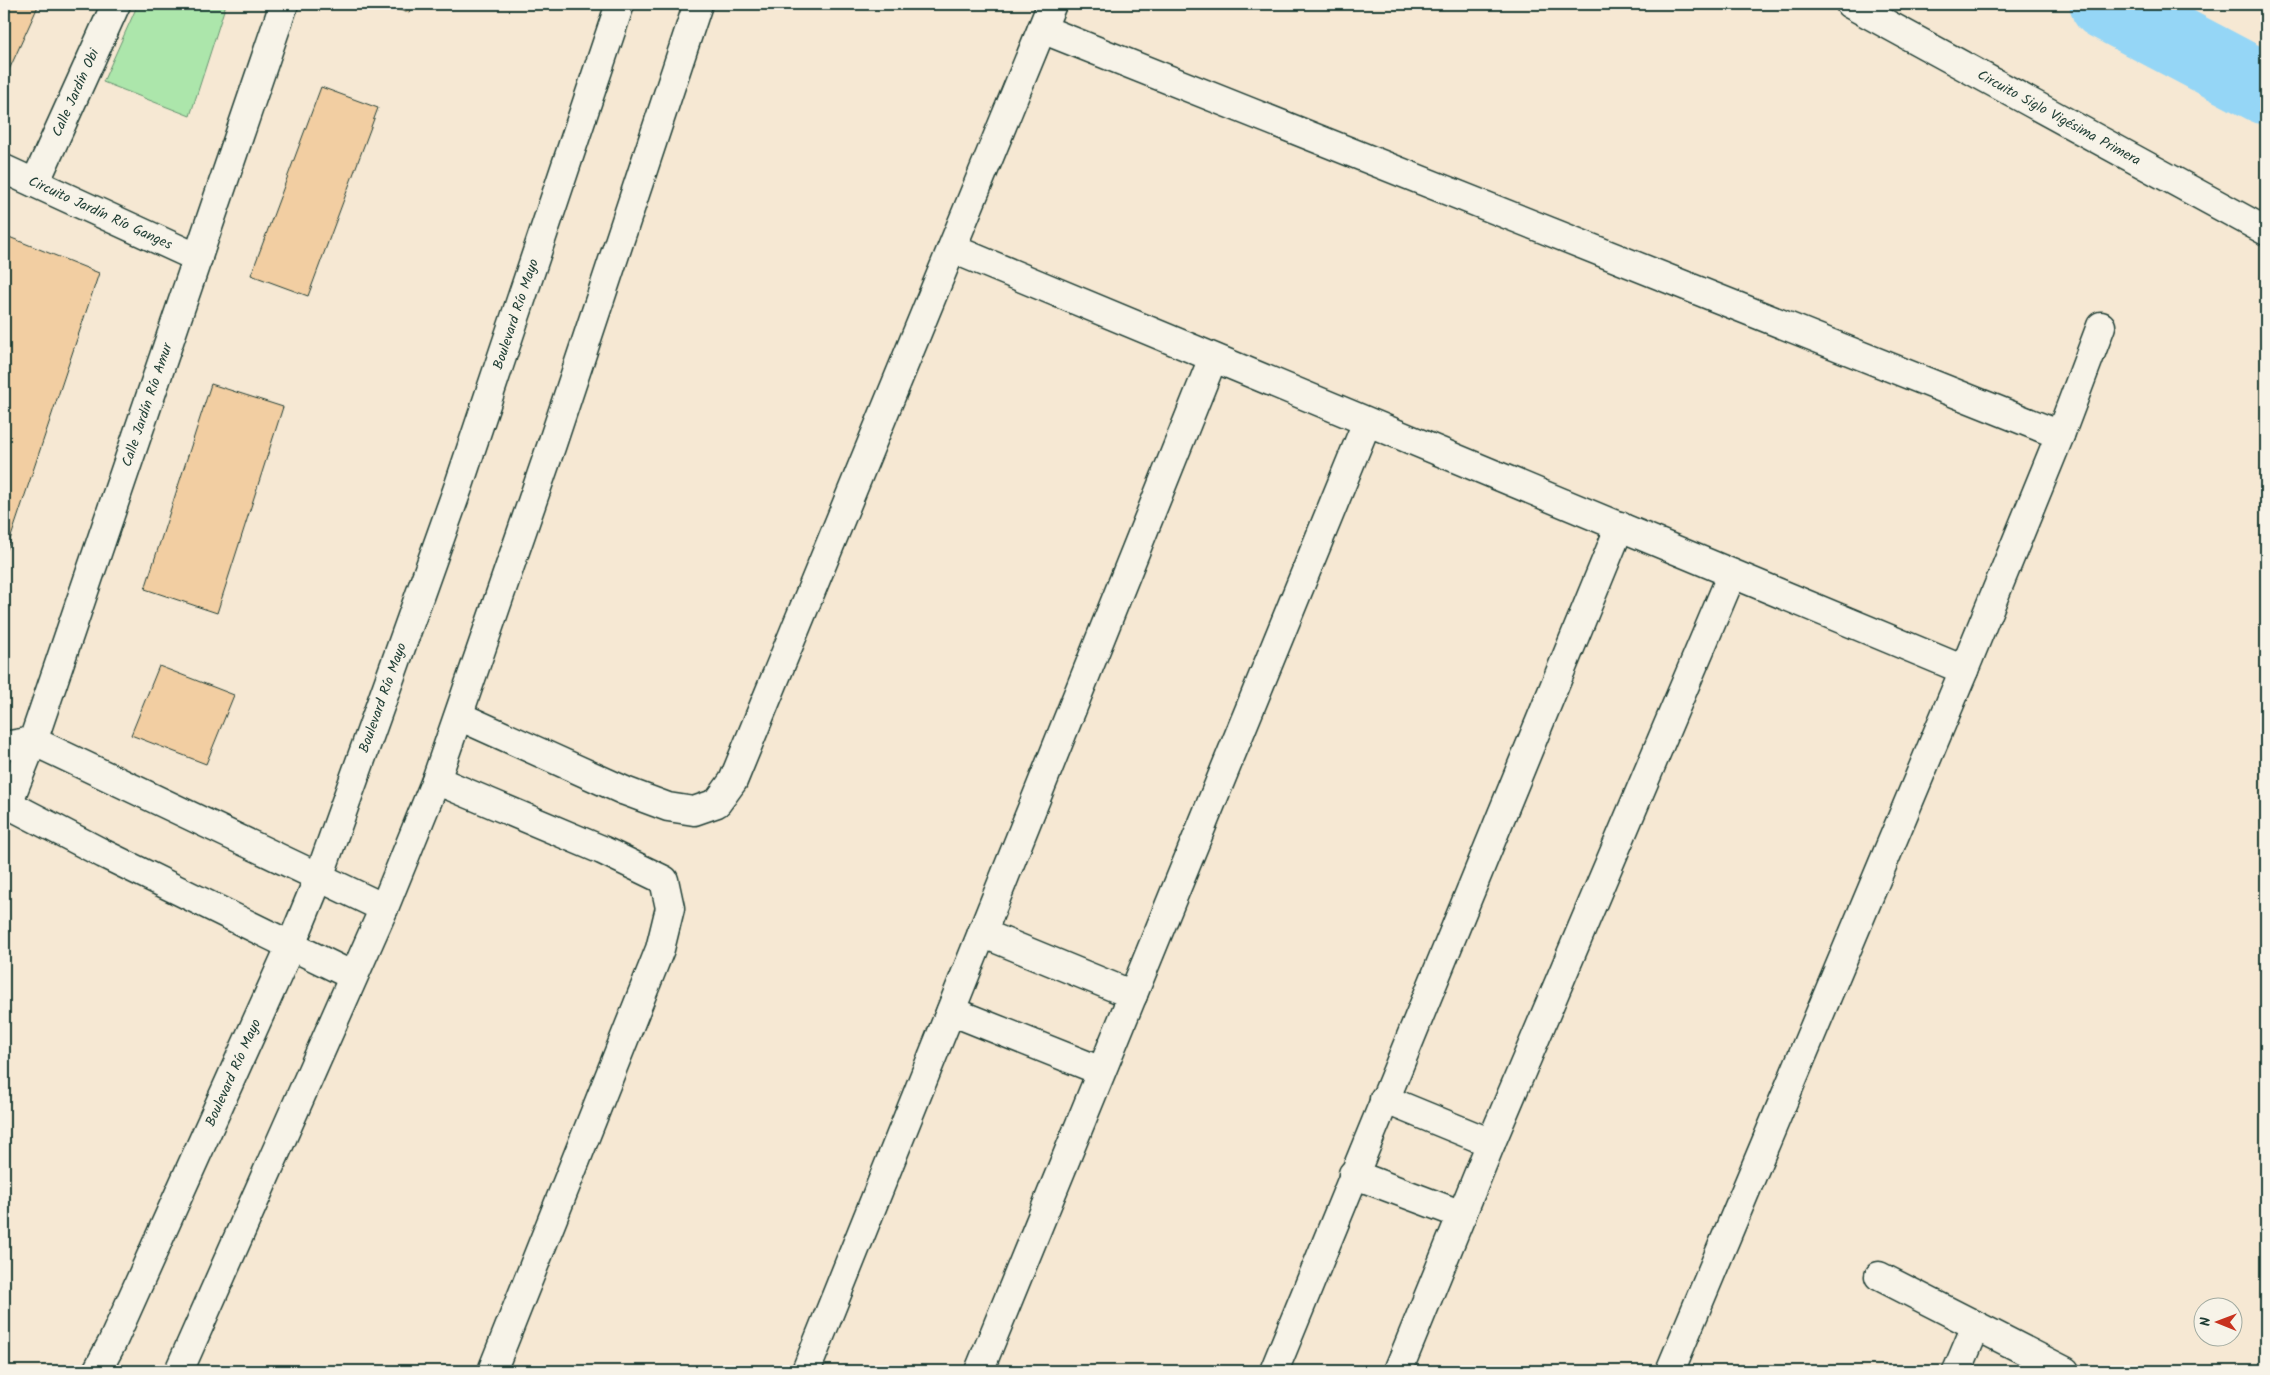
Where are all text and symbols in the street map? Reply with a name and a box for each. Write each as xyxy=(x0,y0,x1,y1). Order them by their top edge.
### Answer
street label: Calle Jardín Obi xyxy=(46,45,106,140)
street label: Circuito Siglo Vigésima Primera xyxy=(1973,64,2145,172)
street label: Circuito Jardín Río Ganges xyxy=(25,171,176,256)
street label: Boulevard Río Mayo xyxy=(487,256,545,373)
street label: Calle Jardín Río Amur xyxy=(116,339,179,470)
street label: Boulevard Río Mayo xyxy=(353,640,413,756)
street label: Boulevard Río Mayo xyxy=(200,1016,267,1130)
north arrow xyxy=(2192,1298,2242,1348)
text: N xyxy=(2195,1317,2217,1326)

